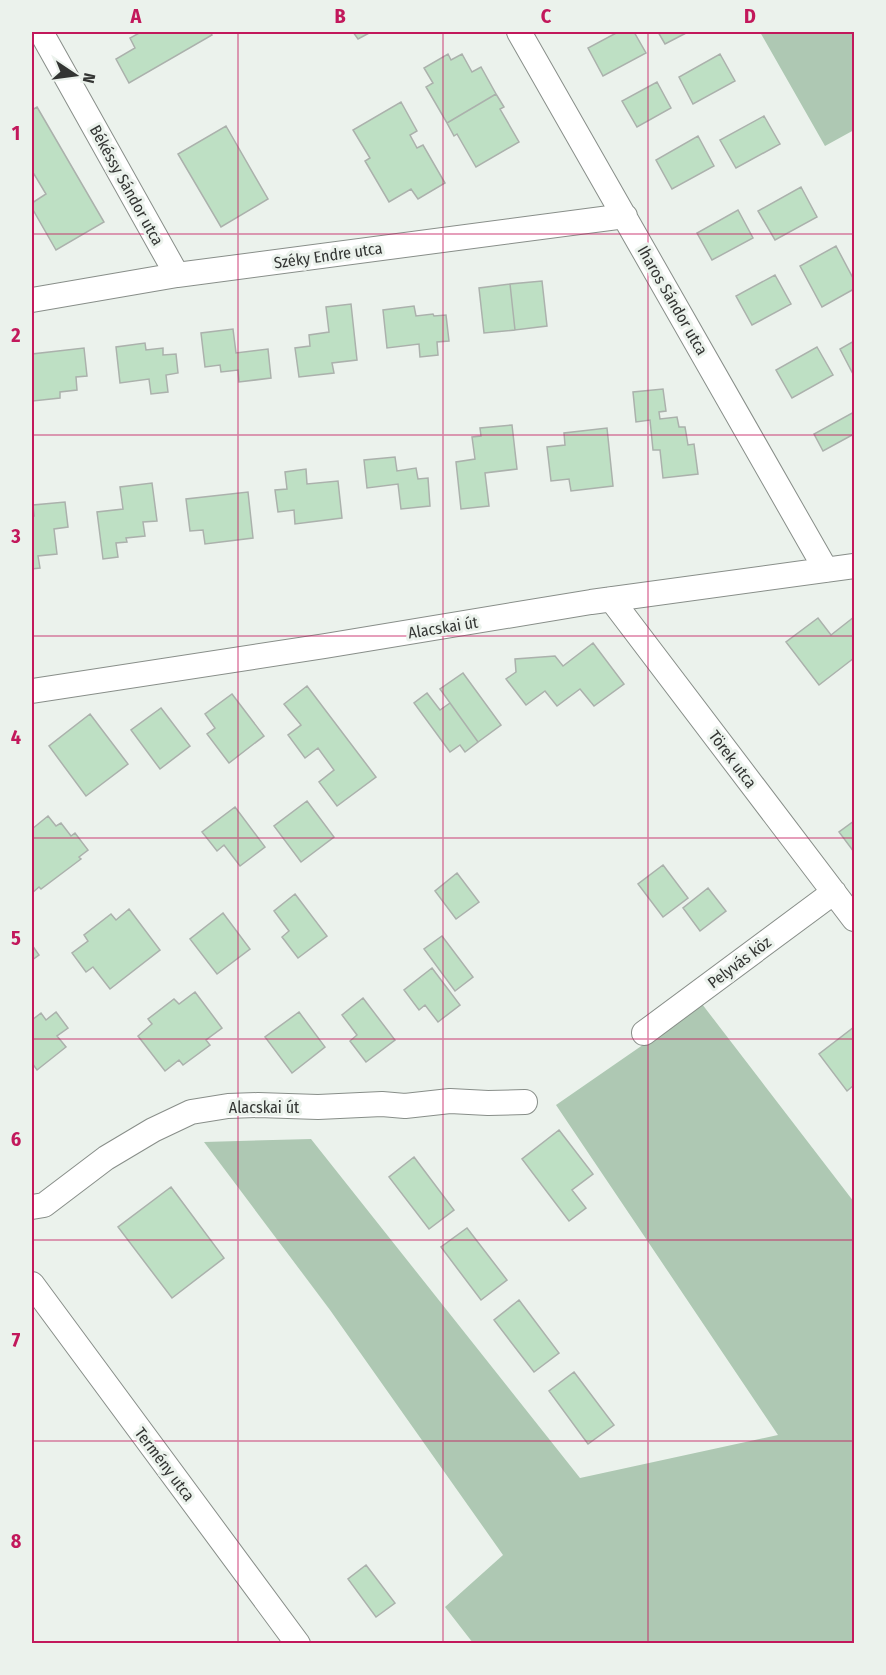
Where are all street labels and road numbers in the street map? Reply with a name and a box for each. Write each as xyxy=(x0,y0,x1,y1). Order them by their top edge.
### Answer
street label: Békéssy Sándor utca xyxy=(86,122,168,249)
street label: Széky Endre utca xyxy=(273,238,384,273)
street label: Iharos Sándor utca xyxy=(634,242,712,358)
street label: Alacskai út xyxy=(407,612,480,642)
street label: Törek utca xyxy=(705,727,760,792)
street label: Pelyvás köz xyxy=(704,932,775,992)
street label: Alacskai út xyxy=(229,1098,300,1117)
street label: Termény utca xyxy=(131,1424,199,1505)

